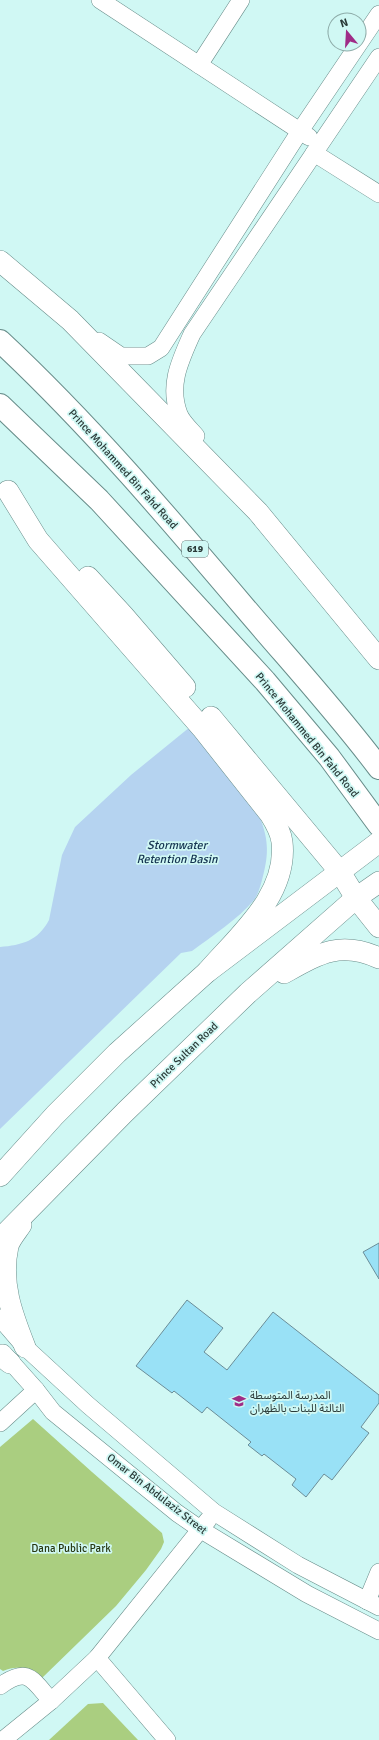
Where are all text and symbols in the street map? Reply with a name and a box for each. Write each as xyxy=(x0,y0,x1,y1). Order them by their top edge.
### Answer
north arrow xyxy=(327,12,367,52)
text: N xyxy=(338,16,350,30)
street label: Prince Mohammed Bin Fahd Road xyxy=(66,406,180,532)
road number: 619 xyxy=(182,541,208,557)
street label: Prince Mohammed Bin Fahd Road xyxy=(253,670,361,800)
water label: Stormwater Retention Basin xyxy=(136,838,218,867)
street label: Prince Sultan Road xyxy=(148,1019,221,1091)
place label: المدرسة المتوسطة الثالثة للبنات بالظهران xyxy=(250,1389,344,1415)
school or university icon: المدرسة المتوسطة الثالثة للبنات بالظهران xyxy=(231,1393,247,1409)
street label: Omar Bin Abdulaziz Street xyxy=(104,1451,210,1537)
park label: Dana Public Park xyxy=(31,1542,111,1555)

